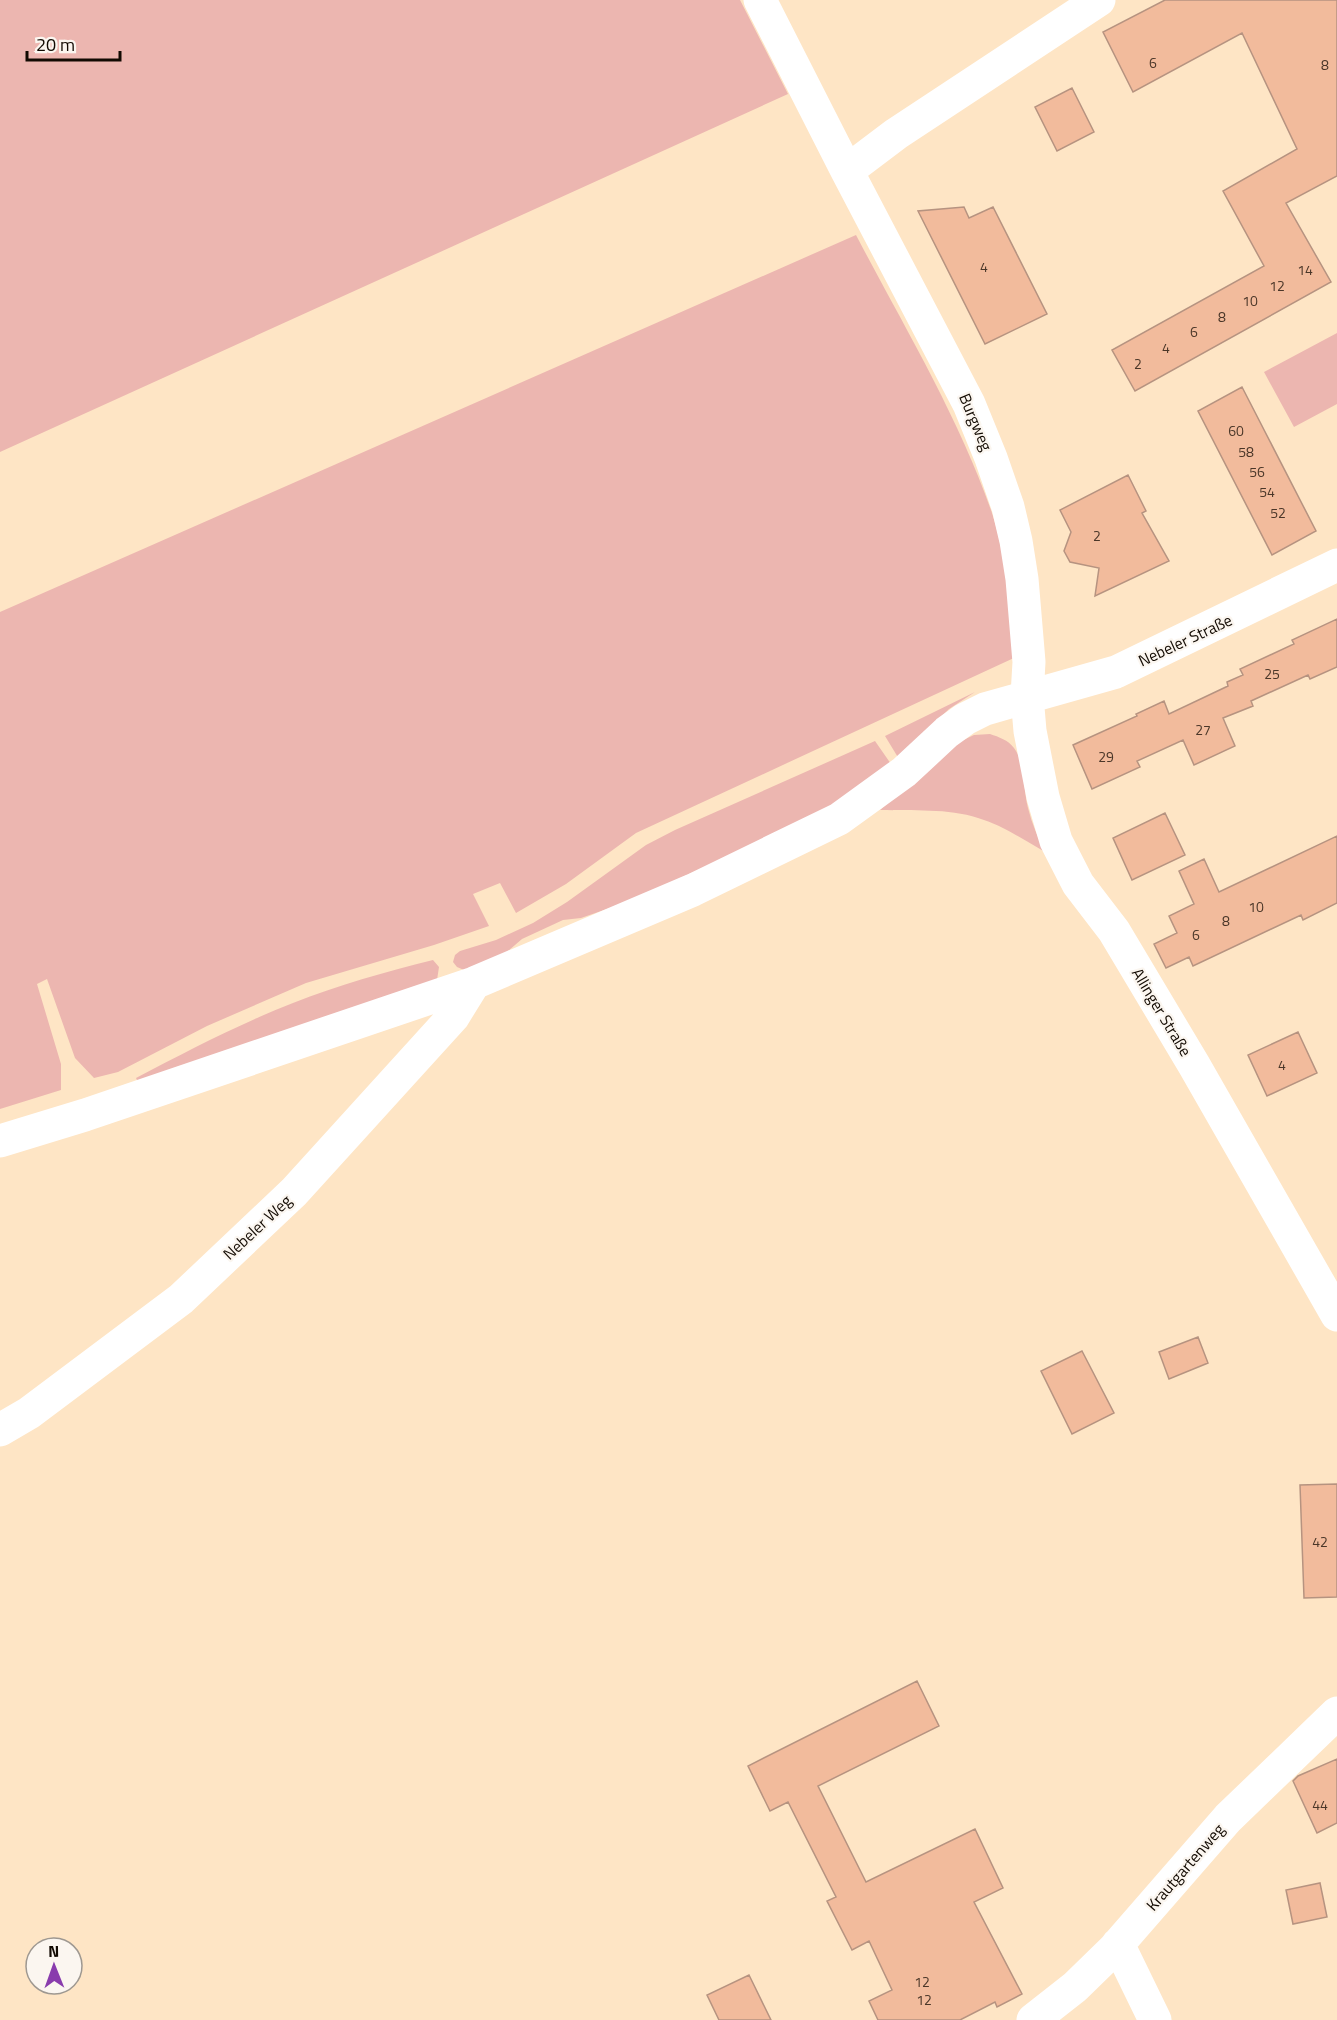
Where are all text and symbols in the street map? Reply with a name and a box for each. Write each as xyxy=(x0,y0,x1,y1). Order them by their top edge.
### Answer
scale bar xyxy=(27,24,120,62)
text: 20 m xyxy=(36,31,75,58)
house number: 6 xyxy=(1149,52,1157,73)
house number: 8 xyxy=(1321,54,1329,75)
house number: 4 xyxy=(980,256,988,277)
house number: 14 xyxy=(1297,259,1313,280)
house number: 12 xyxy=(1269,275,1285,296)
house number: 10 xyxy=(1242,290,1258,311)
house number: 8 xyxy=(1218,306,1226,327)
house number: 6 xyxy=(1190,321,1198,342)
house number: 4 xyxy=(1162,337,1170,358)
house number: 2 xyxy=(1134,353,1142,374)
street label: Burgweg xyxy=(953,390,999,454)
house number: 60 xyxy=(1228,420,1244,441)
house number: 58 xyxy=(1238,441,1254,462)
house number: 56 xyxy=(1249,461,1265,482)
house number: 54 xyxy=(1259,481,1275,502)
house number: 52 xyxy=(1270,502,1286,523)
house number: 2 xyxy=(1093,525,1101,546)
street label: Nebeler Straße xyxy=(1134,608,1236,672)
house number: 25 xyxy=(1264,663,1280,684)
house number: 27 xyxy=(1195,719,1211,740)
house number: 29 xyxy=(1098,746,1114,767)
house number: 10 xyxy=(1248,896,1264,917)
house number: 8 xyxy=(1222,910,1230,931)
house number: 6 xyxy=(1192,924,1200,945)
street label: Allinger Straße xyxy=(1126,963,1198,1061)
house number: 4 xyxy=(1278,1054,1286,1075)
street label: Nebeler Weg xyxy=(217,1189,297,1265)
house number: 42 xyxy=(1312,1531,1328,1552)
house number: 44 xyxy=(1312,1794,1328,1815)
street label: Krautgartenweg xyxy=(1140,1818,1230,1916)
north arrow xyxy=(24,1936,84,1996)
text: N xyxy=(48,1939,59,1963)
house number: 12 xyxy=(914,1971,930,1992)
house number: 12 xyxy=(916,1989,932,2010)

